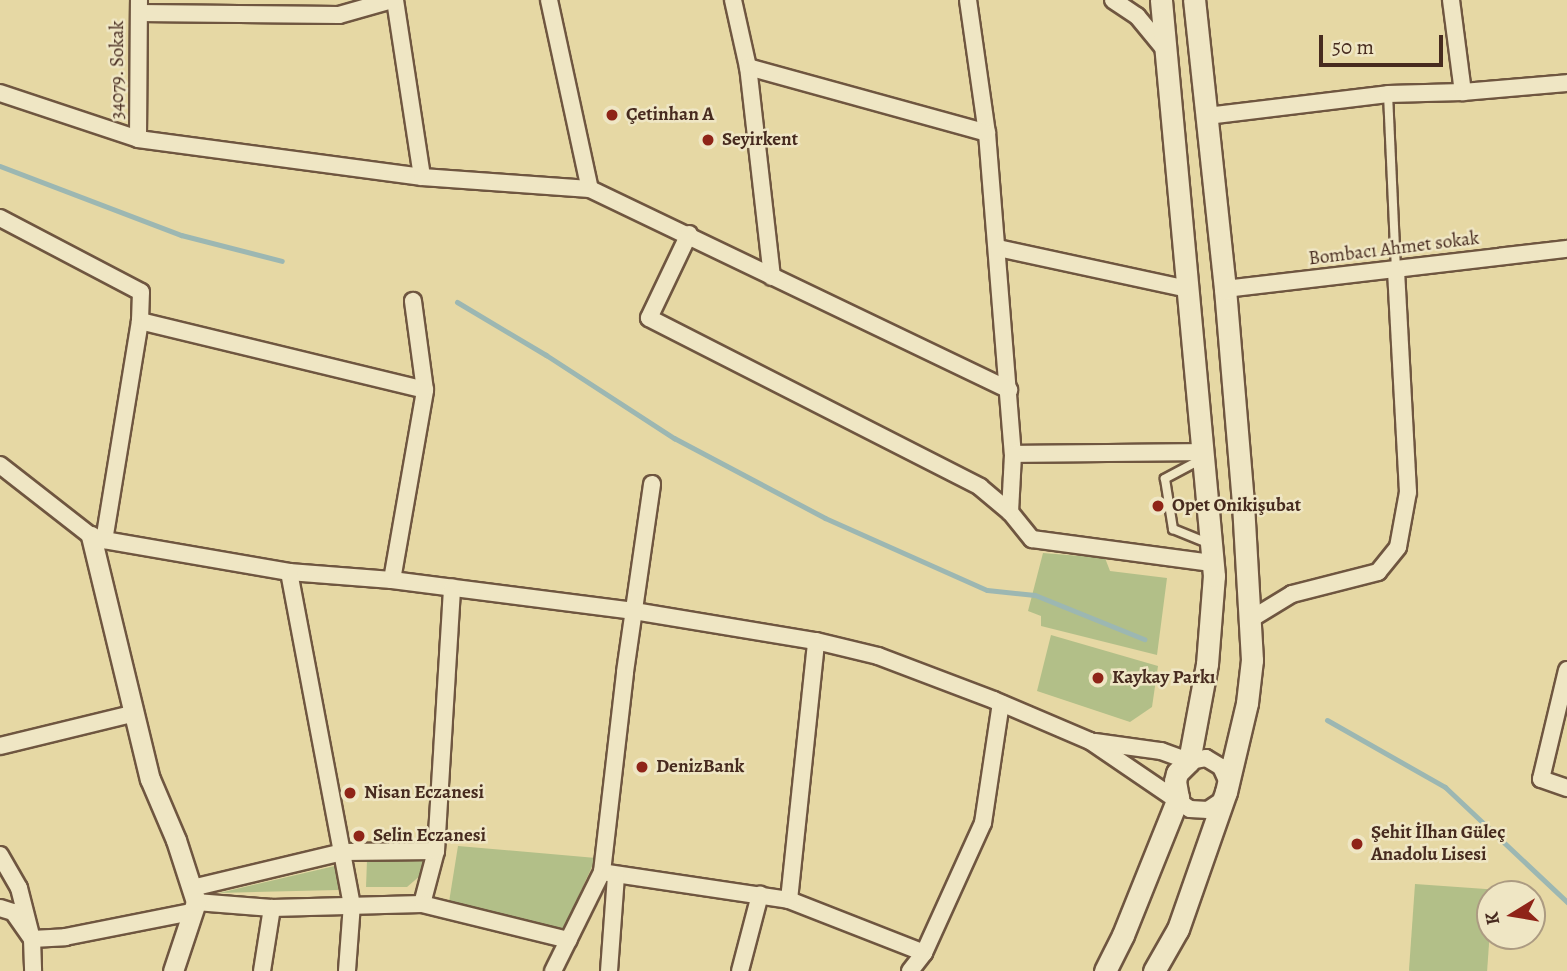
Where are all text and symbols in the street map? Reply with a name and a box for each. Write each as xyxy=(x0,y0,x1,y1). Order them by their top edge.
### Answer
street label: 34079. Sokak xyxy=(107,20,129,120)
scale bar xyxy=(1322,21,1446,65)
text: 50 m xyxy=(1332,33,1374,61)
place label: Çetinhan A xyxy=(626,104,714,126)
marker: Çetinhan A xyxy=(604,107,620,123)
place label: Seyirkent xyxy=(722,129,798,151)
marker: Seyirkent xyxy=(700,132,716,148)
street label: Bombacı Ahmet sokak xyxy=(1307,227,1481,271)
place label: Opet Onikişubat xyxy=(1172,495,1301,517)
marker: Opet Onikişubat xyxy=(1150,498,1166,514)
place label: Kaykay Parkı xyxy=(1112,667,1215,689)
marker: Kaykay Parkı xyxy=(1090,670,1106,686)
place label: DenizBank xyxy=(656,756,744,778)
marker: DenizBank xyxy=(634,759,650,775)
place label: Nisan Eczanesi xyxy=(364,782,484,804)
marker: Nisan Eczanesi xyxy=(342,785,358,801)
place label: Şehit İlhan Güleç Anadolu Lisesi xyxy=(1371,822,1505,866)
place label: Selin Eczanesi xyxy=(373,825,486,847)
marker: Selin Eczanesi xyxy=(351,828,367,844)
marker: Şehit İlhan Güleç Anadolu Lisesi xyxy=(1349,836,1365,852)
north arrow xyxy=(1476,880,1546,950)
text: K xyxy=(1478,910,1506,927)

